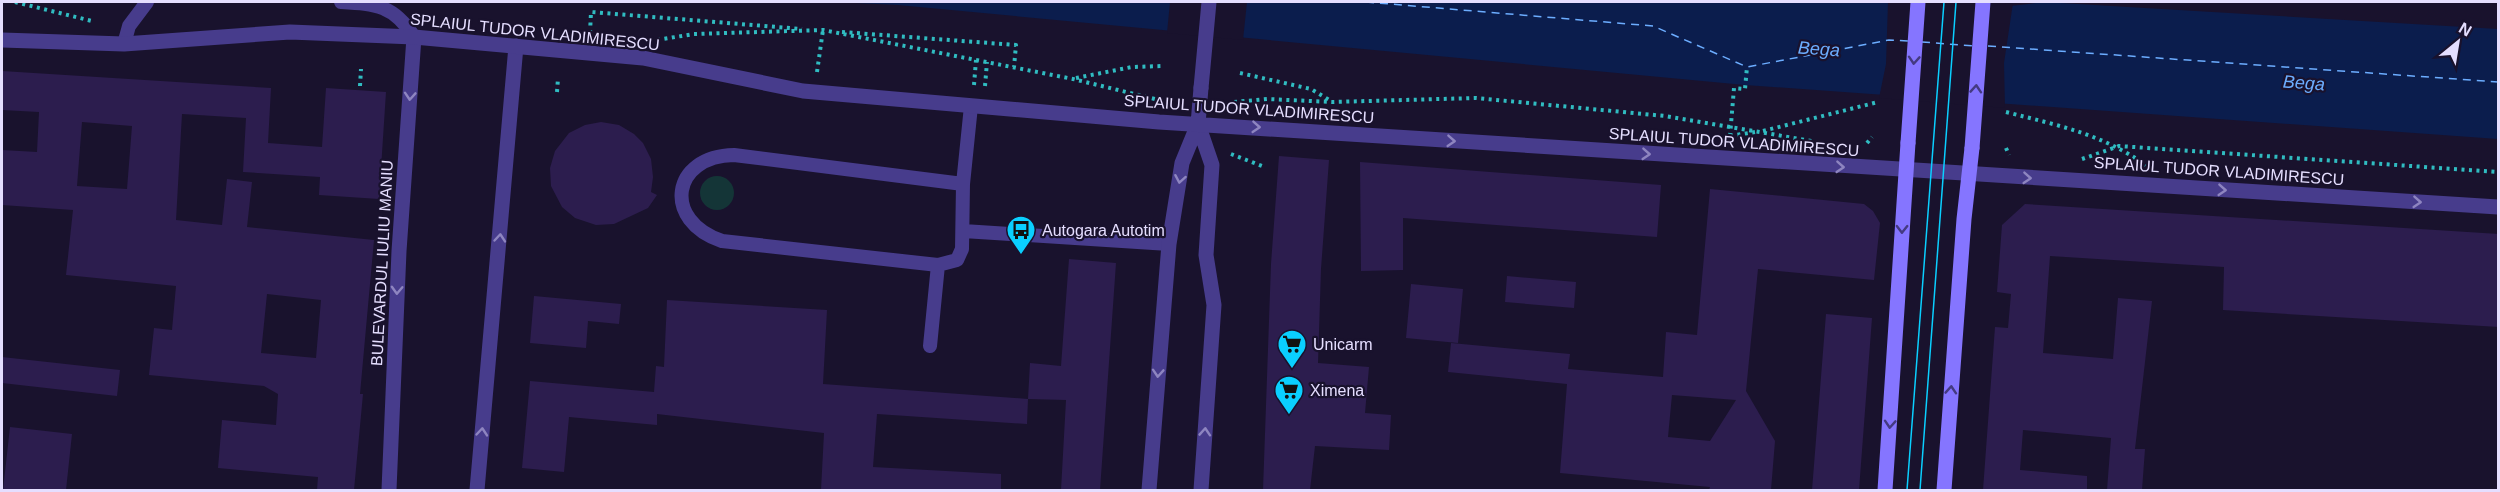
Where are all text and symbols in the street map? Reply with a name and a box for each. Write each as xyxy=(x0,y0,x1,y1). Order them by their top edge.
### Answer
street label: SPLAIUL TUDOR VLADIMIRESCU xyxy=(409,10,661,54)
north arrow xyxy=(2428,12,2488,72)
text: N xyxy=(2456,19,2475,40)
water label: Bega xyxy=(1797,38,1841,60)
one-way arrow xyxy=(1908,55,1921,64)
water label: Bega xyxy=(2282,72,2326,94)
one-way arrow xyxy=(1969,85,1982,94)
one-way arrow xyxy=(404,91,417,100)
street label: SPLAIUL TUDOR VLADIMIRESCU xyxy=(1123,92,1375,126)
one-way arrow xyxy=(1252,121,1261,134)
street label: SPLAIUL TUDOR VLADIMIRESCU xyxy=(1608,125,1860,159)
one-way arrow xyxy=(1446,134,1455,147)
one-way arrow xyxy=(1641,147,1650,160)
street label: SPLAIUL TUDOR VLADIMIRESCU xyxy=(2093,154,2345,188)
street label: BULEVARDUL IULIU MANIU xyxy=(368,160,396,366)
one-way arrow xyxy=(1836,160,1845,173)
one-way arrow xyxy=(2023,171,2032,184)
one-way arrow xyxy=(1174,174,1186,184)
one-way arrow xyxy=(2217,183,2226,196)
one-way arrow xyxy=(2412,195,2421,208)
bus stop icon: Autogara Autotim xyxy=(1005,214,1037,256)
place label: Autogara Autotim xyxy=(1042,222,1165,239)
one-way arrow xyxy=(1896,225,1908,234)
one-way arrow xyxy=(493,233,506,242)
one-way arrow xyxy=(391,286,404,295)
supermarket icon: Unicarm xyxy=(1276,328,1308,370)
place label: Unicarm xyxy=(1313,336,1373,353)
one-way arrow xyxy=(1152,368,1165,377)
supermarket icon: Ximena xyxy=(1273,374,1305,416)
place label: Ximena xyxy=(1310,382,1364,399)
one-way arrow xyxy=(1944,386,1957,395)
one-way arrow xyxy=(1884,419,1897,429)
one-way arrow xyxy=(475,428,488,437)
one-way arrow xyxy=(1198,428,1211,437)

